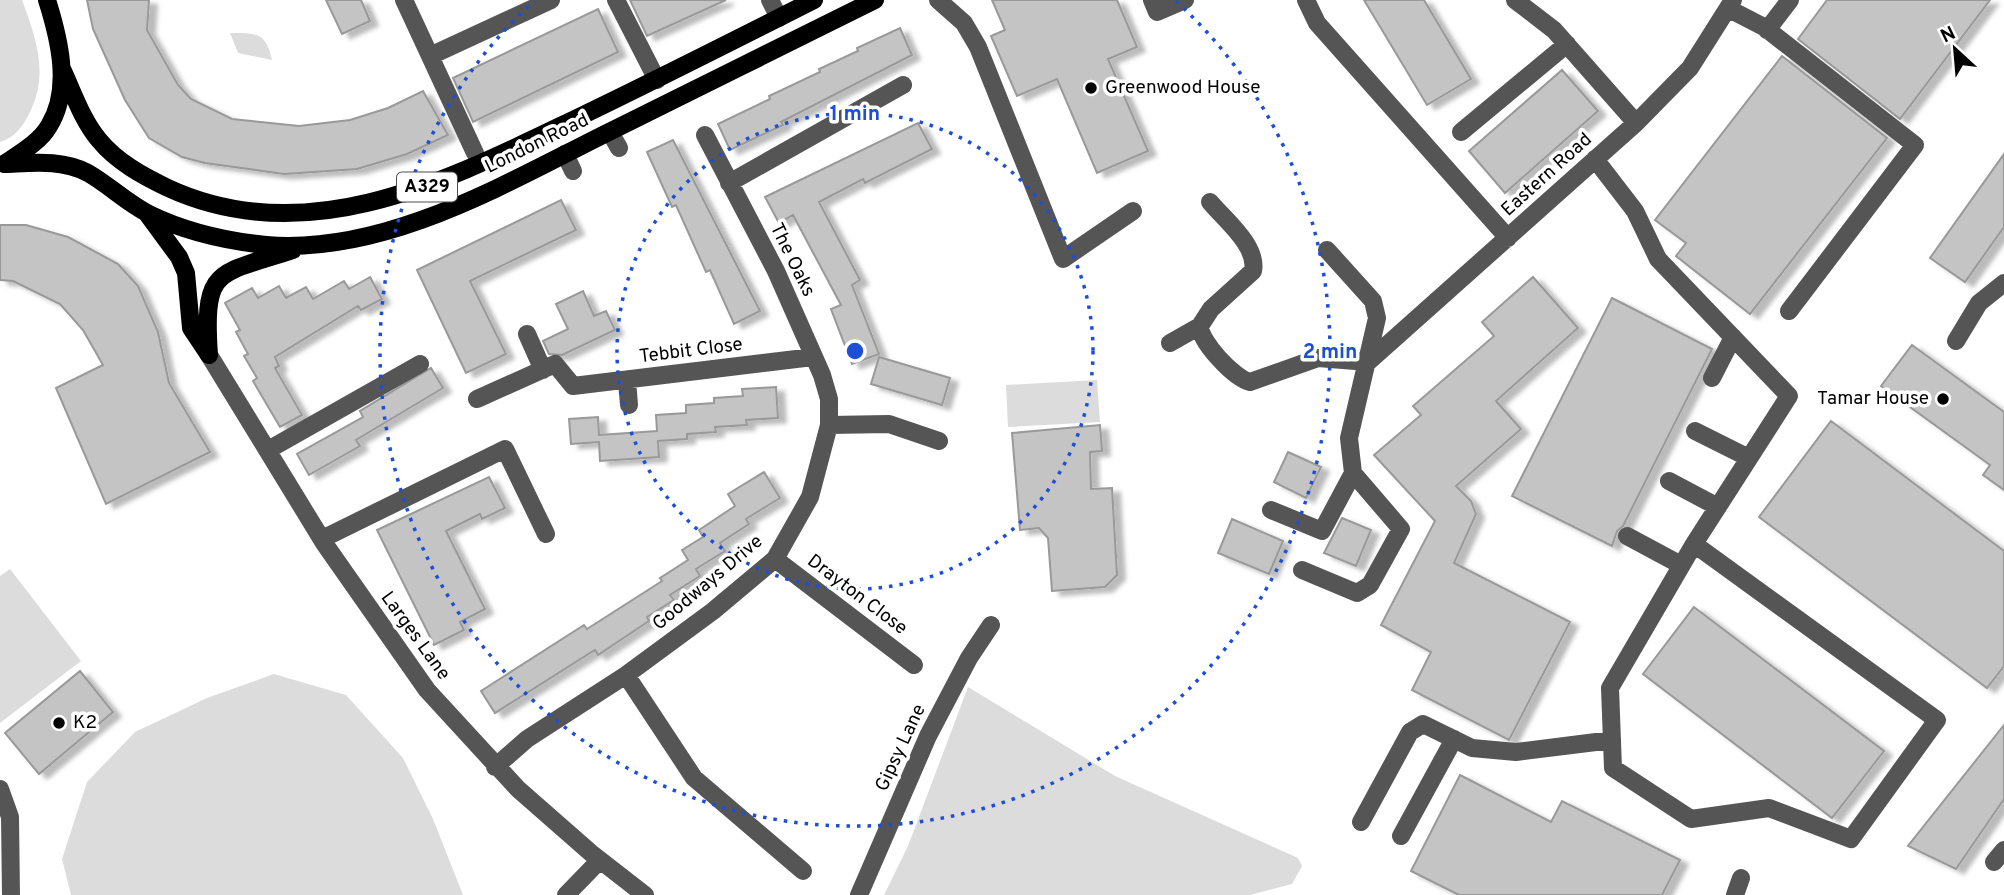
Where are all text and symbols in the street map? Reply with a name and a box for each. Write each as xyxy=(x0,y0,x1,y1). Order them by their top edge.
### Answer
north arrow xyxy=(1920,14,1990,84)
text: N xyxy=(1937,22,1960,49)
place label: Greenwood House xyxy=(1105,76,1260,100)
marker: Greenwood House xyxy=(1083,80,1099,96)
text: 1 min xyxy=(830,101,880,128)
street label: London Road xyxy=(481,109,593,179)
street label: Eastern Road xyxy=(1497,128,1597,222)
road number: A329 xyxy=(397,172,457,202)
street label: The Oaks xyxy=(764,219,820,301)
street label: Tebbit Close xyxy=(638,333,744,369)
centre of rings xyxy=(843,339,867,363)
text: 2 min xyxy=(1303,339,1357,366)
place label: Tamar House xyxy=(1817,387,1929,411)
marker: Tamar House xyxy=(1935,391,1951,407)
street label: Goodways Drive xyxy=(648,530,768,636)
street label: Drayton Close xyxy=(802,549,912,641)
street label: Larges Lane xyxy=(375,587,455,685)
street label: Gipsy Lane xyxy=(870,701,932,795)
place label: K2 xyxy=(73,711,97,735)
marker: K2 xyxy=(51,715,67,731)

